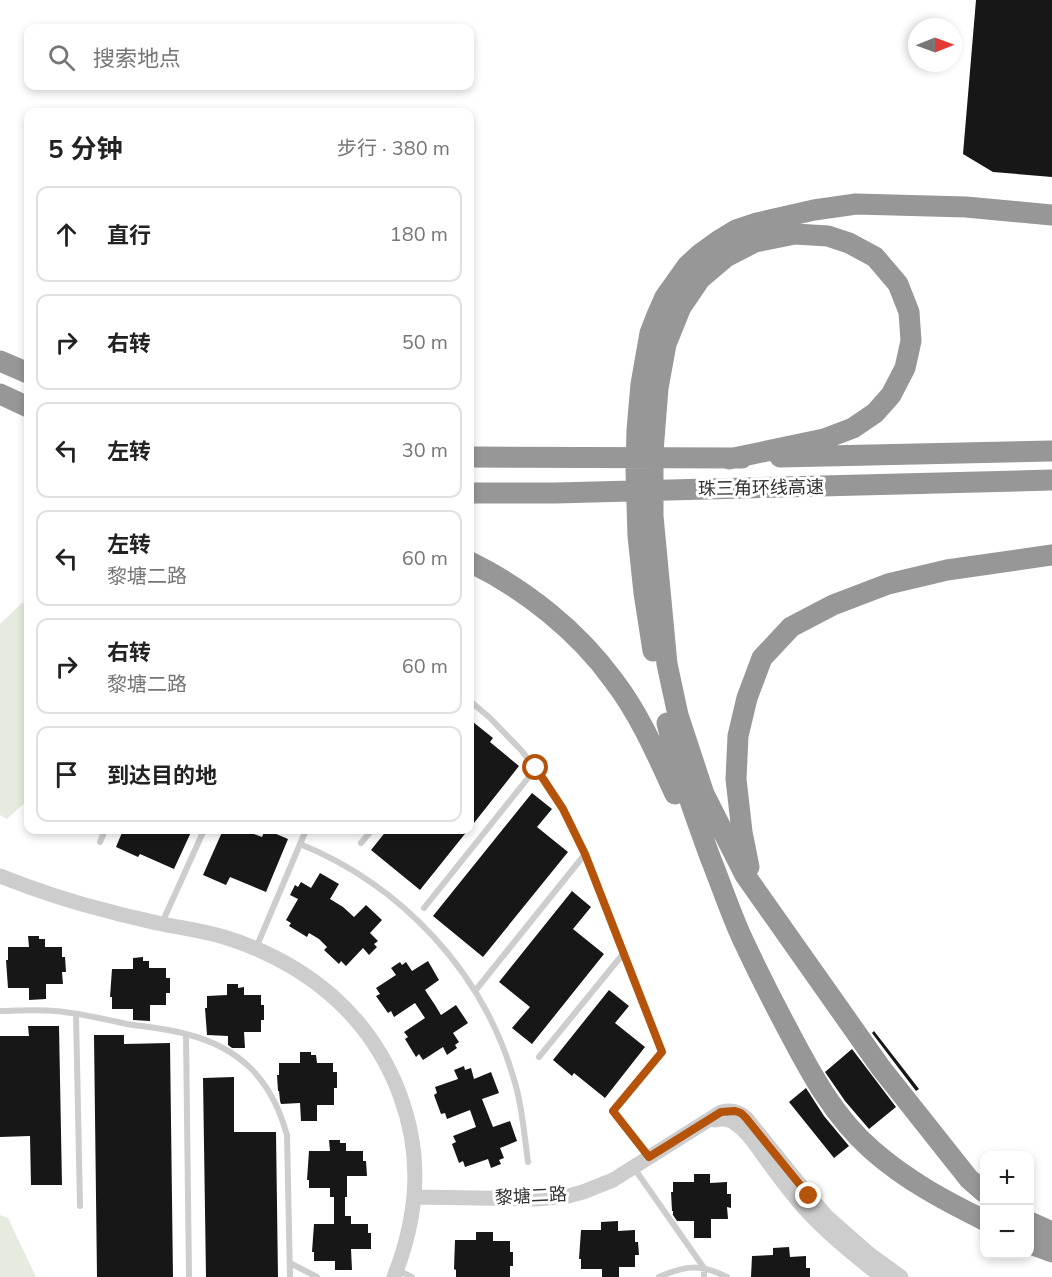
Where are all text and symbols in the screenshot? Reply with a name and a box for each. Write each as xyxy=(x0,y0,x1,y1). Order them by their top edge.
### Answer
north arrow xyxy=(908,18,962,72)
search box xyxy=(24,24,474,90)
icon: search xyxy=(45,41,78,74)
text: 搜索地点 xyxy=(93,44,181,74)
text: 5 分钟 xyxy=(48,132,123,167)
text: 步行 · 380 m xyxy=(337,135,450,162)
icon: ahead xyxy=(50,218,83,251)
text: 直行 xyxy=(107,221,151,251)
text: 180 m xyxy=(390,221,448,248)
icon: right xyxy=(50,326,83,359)
text: 右转 xyxy=(107,329,151,359)
text: 50 m xyxy=(402,329,448,356)
icon: left xyxy=(50,434,83,467)
text: 左转 xyxy=(107,437,151,467)
text: 30 m xyxy=(402,437,448,464)
street label: 珠三角环线高速 xyxy=(698,475,824,501)
text: 左转 xyxy=(107,530,151,560)
icon: left xyxy=(50,542,83,575)
text: 60 m xyxy=(402,545,448,572)
text: 黎塘二路 xyxy=(107,563,187,590)
text: 右转 xyxy=(107,638,151,668)
icon: right xyxy=(50,650,83,683)
text: 60 m xyxy=(402,653,448,680)
text: 黎塘二路 xyxy=(107,671,187,698)
route start xyxy=(522,754,548,780)
icon: arrive xyxy=(50,758,83,791)
text: 到达目的地 xyxy=(107,761,217,791)
map controls xyxy=(980,1151,1034,1259)
button: + xyxy=(980,1151,1034,1205)
street label: 黎塘二路 xyxy=(494,1182,568,1210)
route end xyxy=(795,1182,821,1208)
button: − xyxy=(980,1205,1034,1259)

